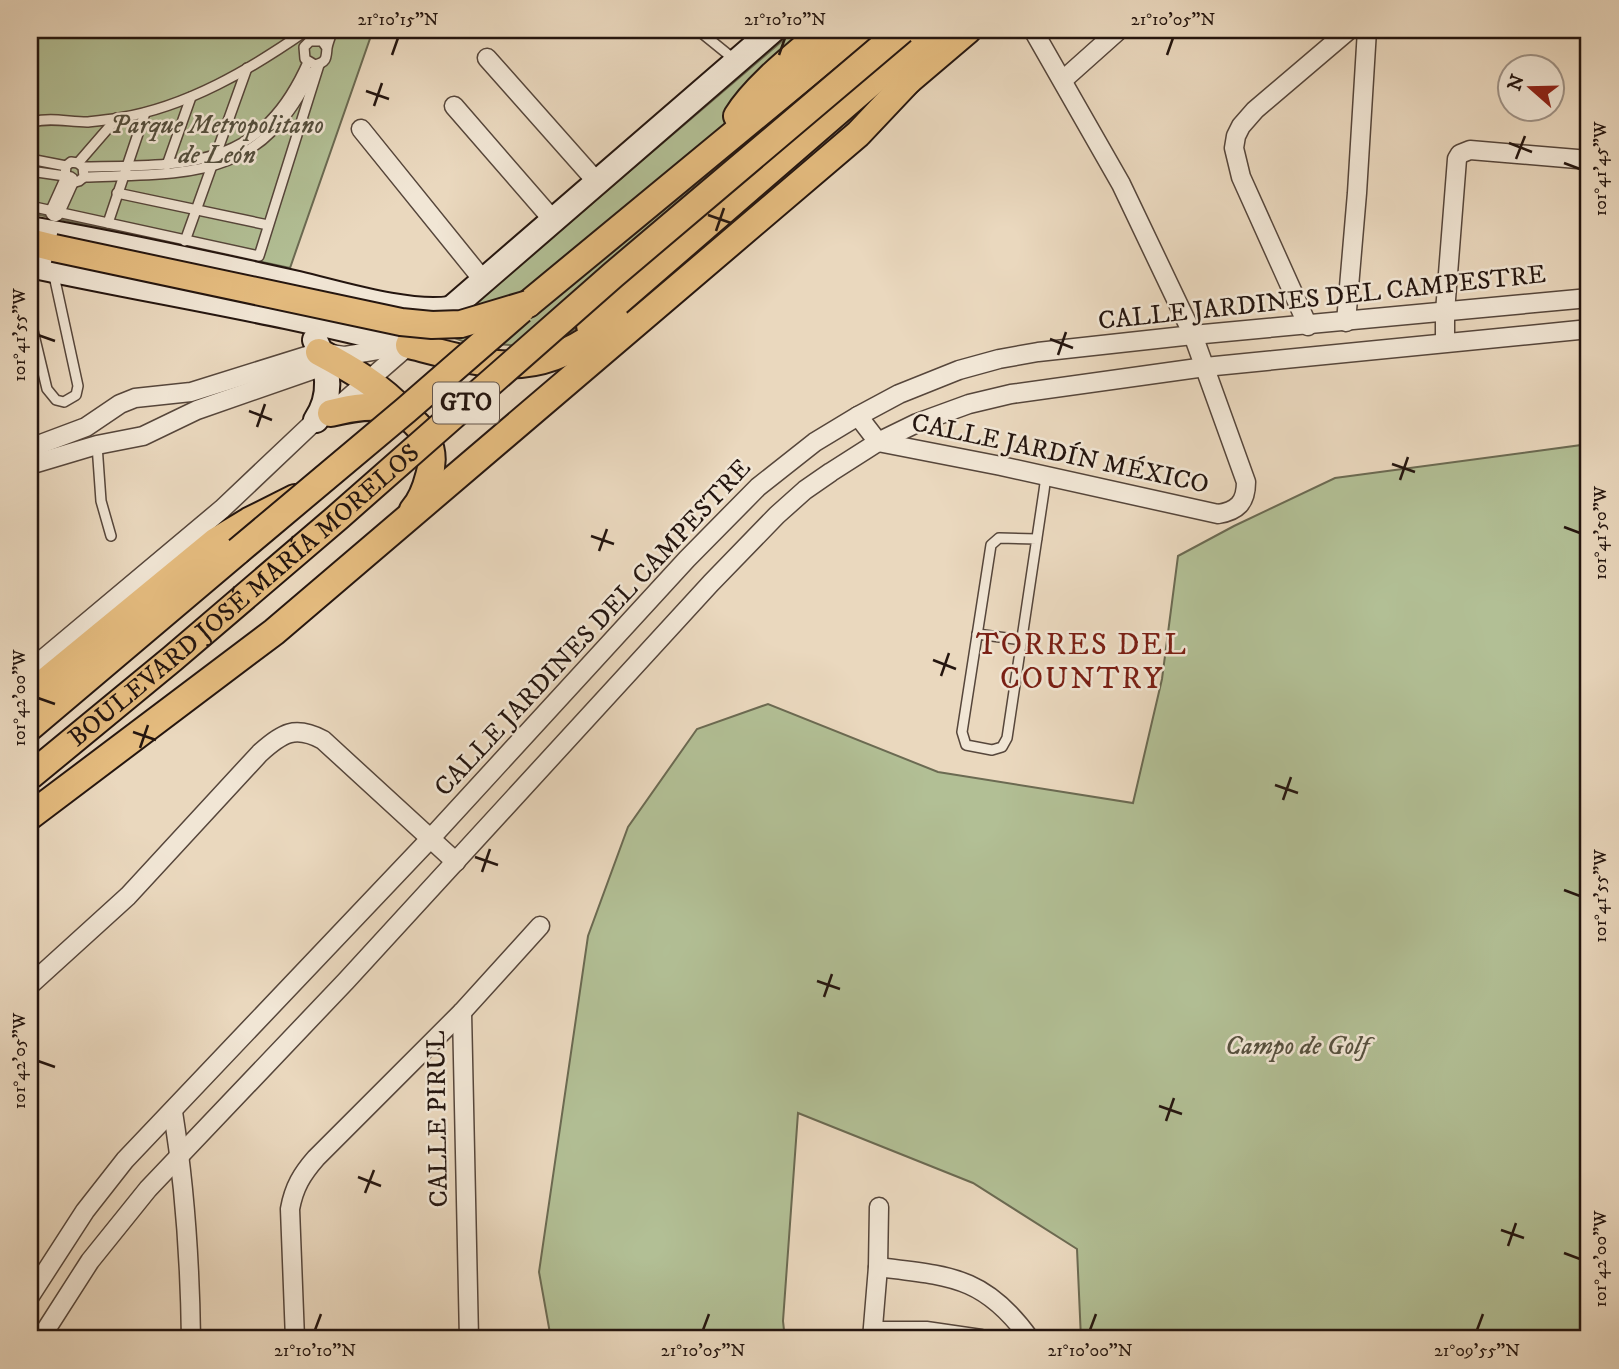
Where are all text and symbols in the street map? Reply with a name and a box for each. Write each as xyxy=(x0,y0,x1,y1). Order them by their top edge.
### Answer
text: 21°10'15"N xyxy=(357,9,439,31)
text: 21°10'10"N xyxy=(744,9,826,31)
text: 21°10'05"N xyxy=(1131,9,1215,31)
north arrow xyxy=(1496,52,1566,122)
text: N xyxy=(1503,71,1530,94)
park label: Parque Metropolitano de León xyxy=(110,109,324,172)
text: 101°41'45"W xyxy=(1590,121,1612,216)
street label: CALLE JARDINES DEL CAMPESTRE xyxy=(1097,258,1547,338)
text: 101°41'55"W xyxy=(9,288,31,382)
road number: GTO xyxy=(433,382,499,424)
street label: CALLE JARDÍN MÉXICO xyxy=(908,405,1212,502)
street label: BOULEVARD JOSÉ MARÍA MORELOS xyxy=(61,436,426,754)
street label: CALLE JARDINES DEL CAMPESTRE xyxy=(428,452,758,804)
text: 101°41'50"W xyxy=(1590,485,1612,580)
district label: TORRES DEL COUNTRY xyxy=(976,627,1188,698)
text: 101°42'00"W xyxy=(9,649,31,747)
text: 101°41'55"W xyxy=(1590,849,1612,943)
text: 101°42'05"W xyxy=(9,1012,31,1109)
street label: CALLE PIRUL xyxy=(420,1030,456,1208)
park label: Campo de Golf xyxy=(1225,1030,1376,1063)
text: 101°42'00"W xyxy=(1590,1210,1612,1308)
text: 21°10'10"N xyxy=(274,1340,356,1362)
text: 21°10'05"N xyxy=(661,1340,745,1362)
text: 21°10'00"N xyxy=(1047,1340,1133,1362)
text: 21°09'55"N xyxy=(1434,1340,1520,1362)

